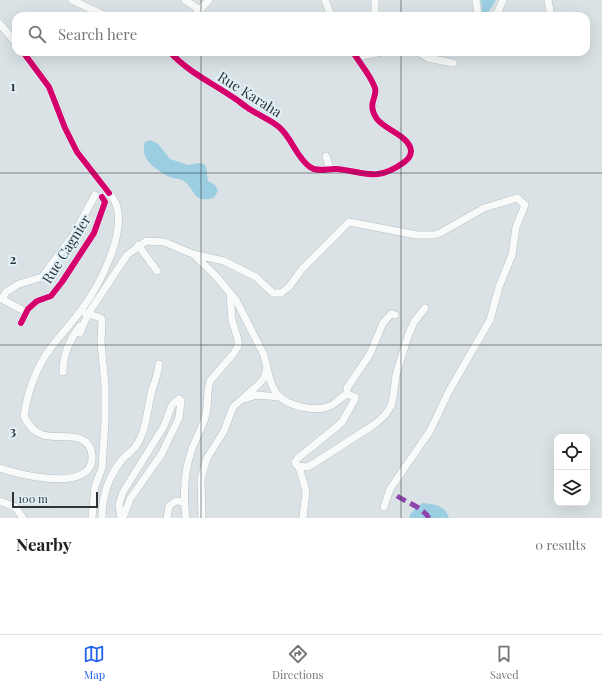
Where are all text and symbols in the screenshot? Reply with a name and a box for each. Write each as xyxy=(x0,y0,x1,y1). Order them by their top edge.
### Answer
search box xyxy=(12,12,590,56)
icon: search xyxy=(26,23,48,45)
text: Search here xyxy=(58,24,137,44)
street label: Rue Karaha xyxy=(214,67,286,121)
text: 1 xyxy=(11,77,16,94)
street label: Rue Cagnier xyxy=(37,210,95,287)
text: 2 xyxy=(10,250,17,267)
text: 3 xyxy=(10,422,16,439)
map controls xyxy=(554,434,590,506)
button: locate xyxy=(554,434,590,470)
button: layers xyxy=(554,470,590,506)
scale bar xyxy=(12,490,98,509)
text: 100 m xyxy=(18,491,48,506)
text: Nearby xyxy=(16,533,71,555)
text: 0 results xyxy=(535,536,586,553)
tab: Map xyxy=(83,643,105,682)
tab: Directions xyxy=(272,643,323,682)
tab: Saved xyxy=(490,643,519,682)

